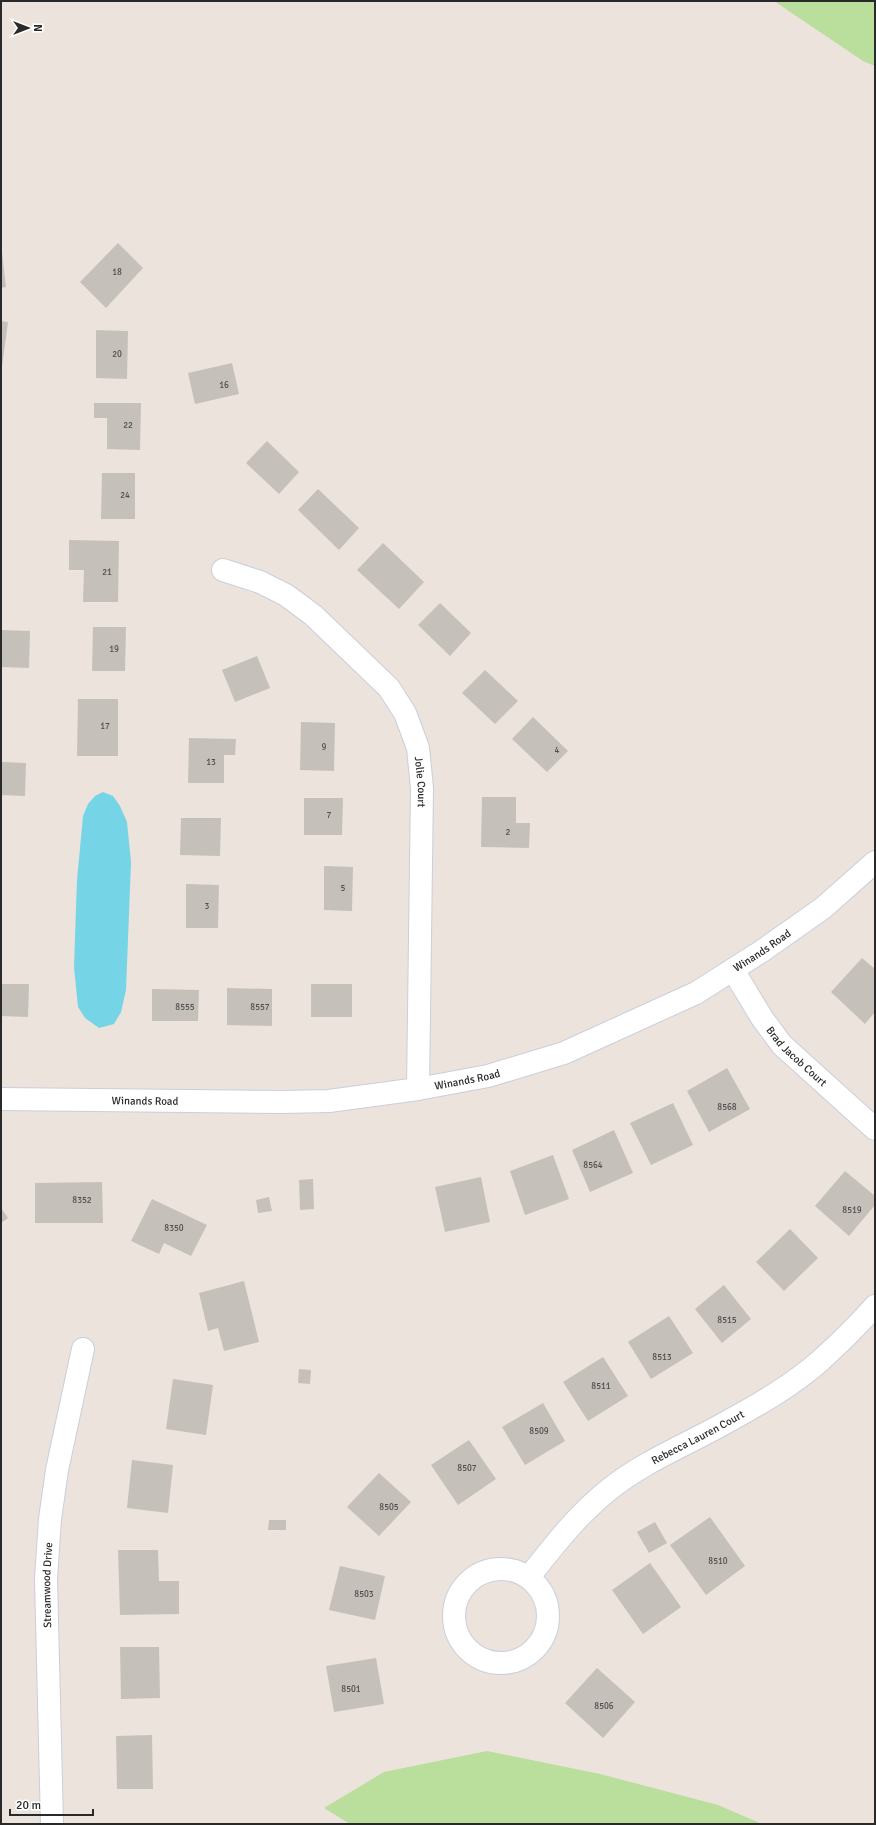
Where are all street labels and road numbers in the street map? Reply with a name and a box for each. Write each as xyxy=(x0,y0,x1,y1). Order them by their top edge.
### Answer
street label: Jolie Court xyxy=(412,756,429,808)
street label: Winands Road xyxy=(731,926,793,974)
street label: Brad Jacob Court xyxy=(764,1024,830,1089)
street label: Winands Road xyxy=(433,1066,502,1092)
street label: Winands Road xyxy=(112,1094,179,1107)
street label: Rebecca Lauren Court xyxy=(649,1407,746,1467)
street label: Streamwood Drive xyxy=(39,1542,55,1628)

